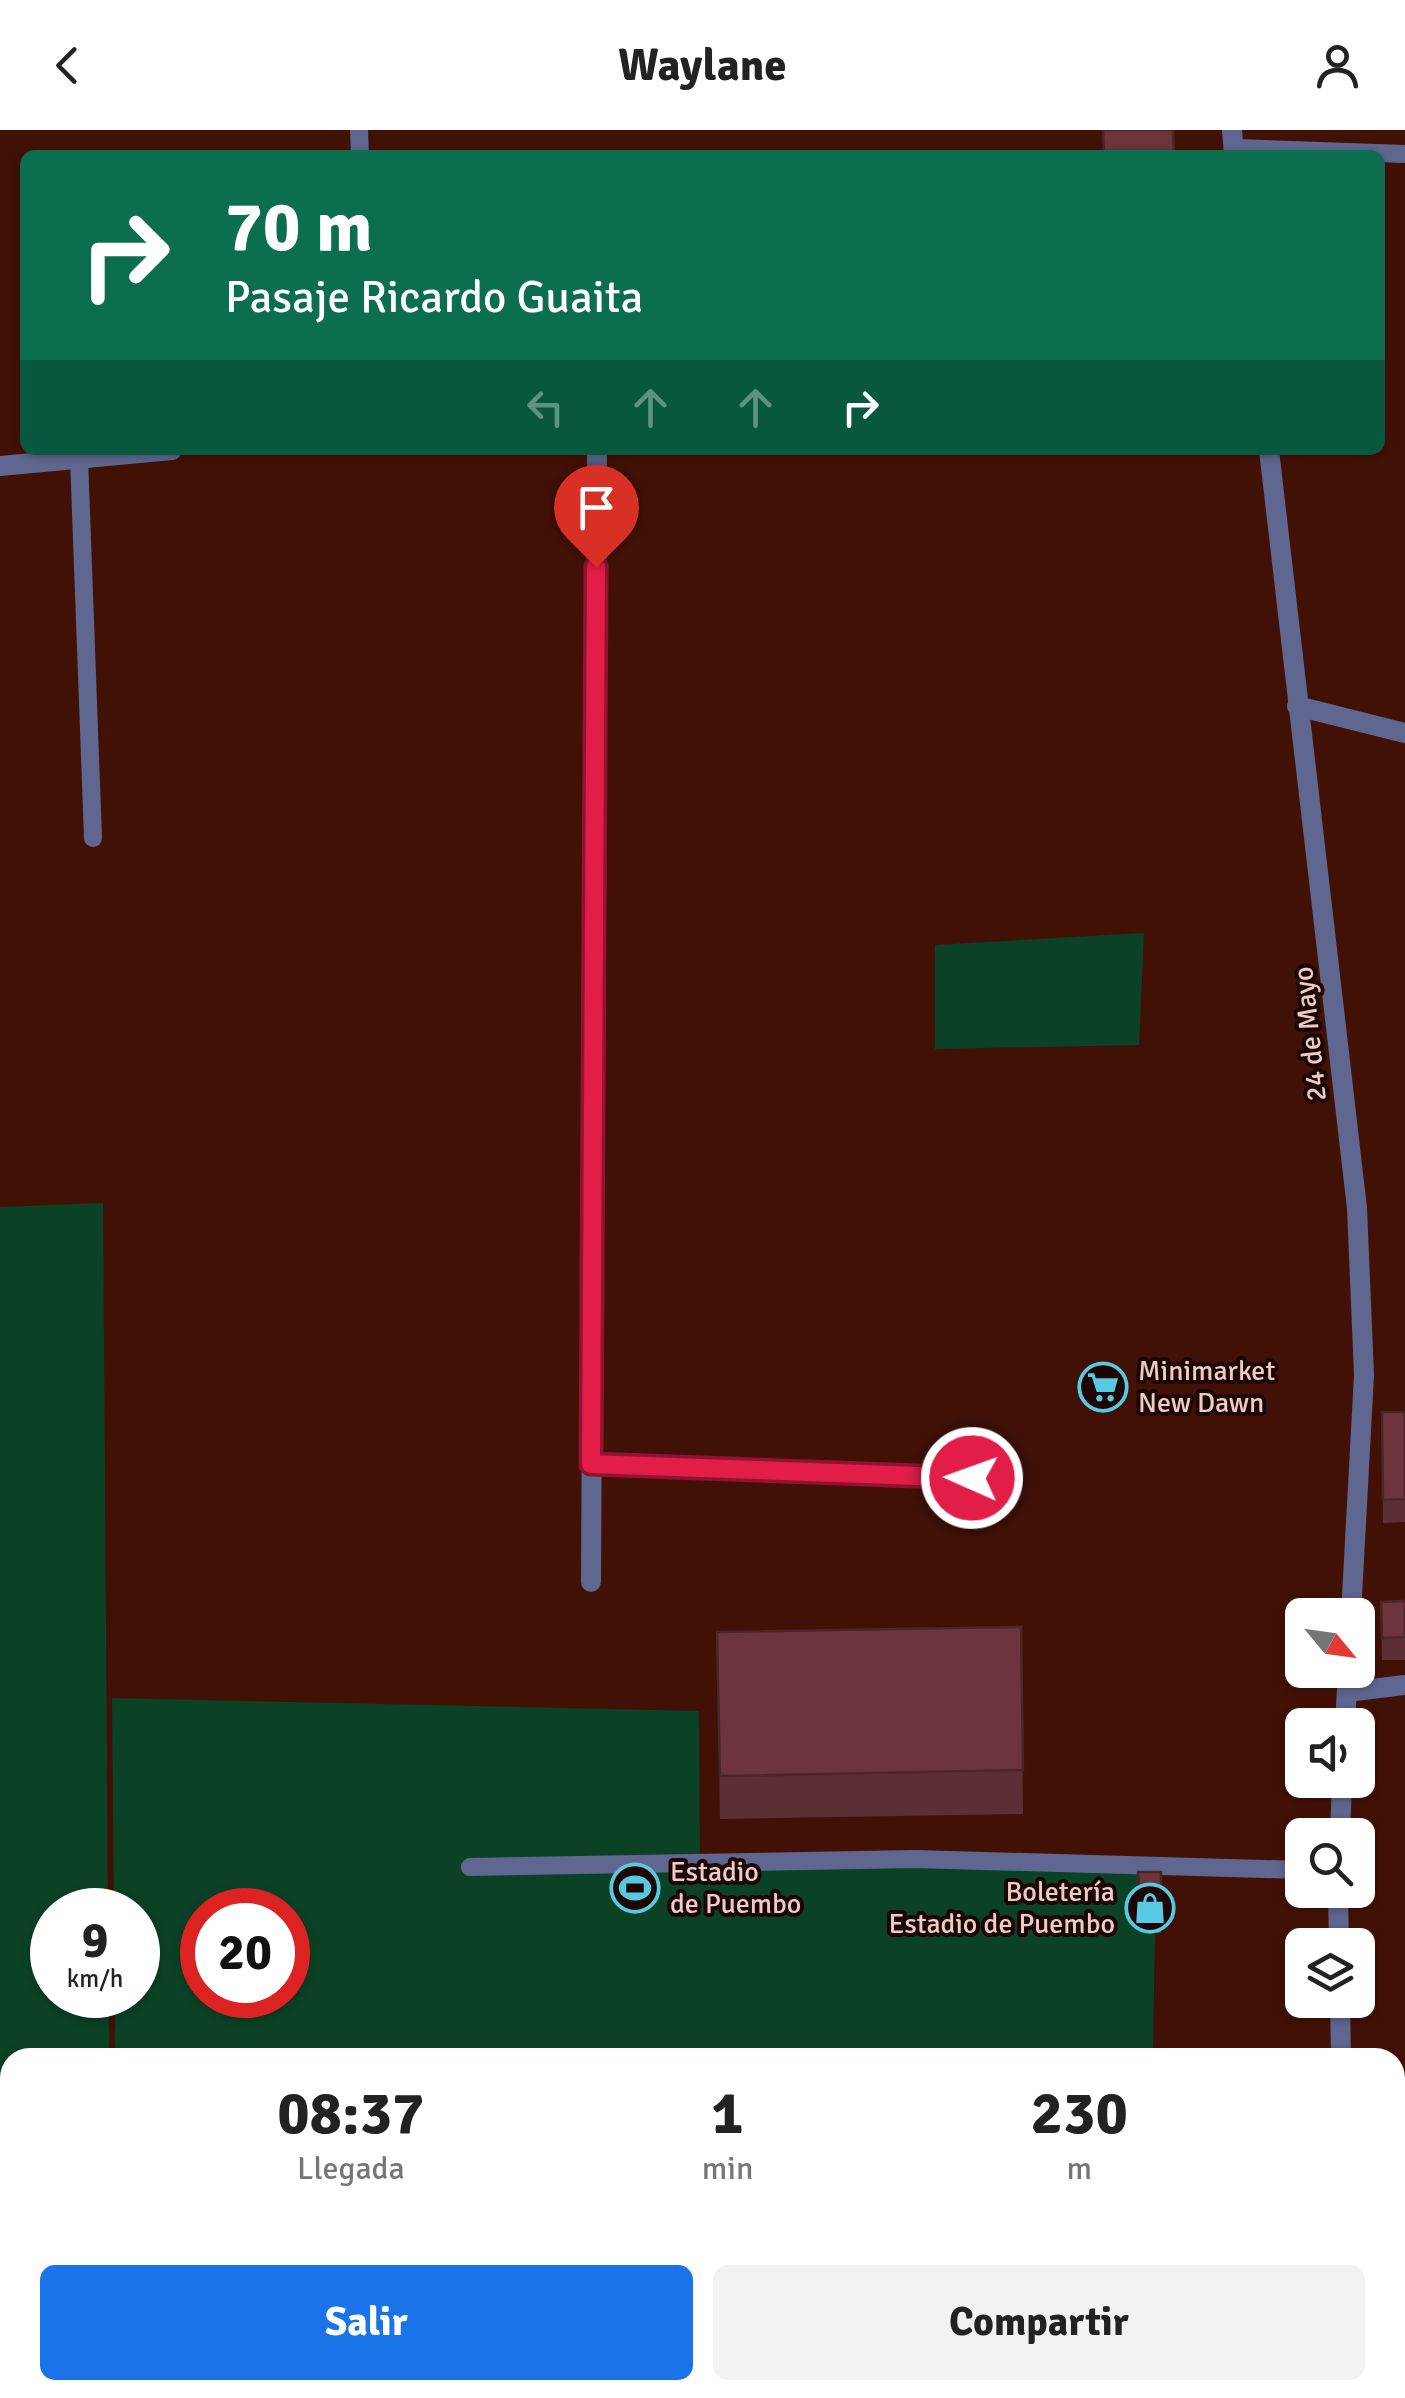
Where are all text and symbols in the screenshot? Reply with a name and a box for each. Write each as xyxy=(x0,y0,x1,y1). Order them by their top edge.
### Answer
icon: back xyxy=(40,38,95,93)
text: Waylane xyxy=(618,38,787,93)
icon: person xyxy=(1310,38,1365,93)
text: 70 m xyxy=(225,184,373,270)
icon: right xyxy=(60,190,190,320)
text: Pasaje Ricardo Guaita xyxy=(225,270,643,325)
icon: left xyxy=(518,380,573,435)
icon: ahead xyxy=(623,380,678,435)
icon: ahead xyxy=(728,380,783,435)
icon: right xyxy=(833,380,888,435)
pin xyxy=(554,465,639,568)
icon: arrive xyxy=(569,480,624,535)
street label: 24 de Mayo xyxy=(1286,965,1334,1103)
place label: Minimarket New Dawn xyxy=(1138,1354,1275,1420)
supermarket icon: Minimarket New Dawn xyxy=(1077,1361,1129,1413)
position arrow xyxy=(920,1426,1024,1530)
north arrow xyxy=(1285,1598,1375,1688)
map controls xyxy=(1285,1598,1375,2018)
button: sound xyxy=(1285,1708,1375,1798)
button: search xyxy=(1285,1818,1375,1908)
place label: Estadio de Puembo xyxy=(670,1855,801,1921)
sports icon: Estadio de Puembo xyxy=(609,1862,661,1914)
place label: Boletería Estadio de Puembo xyxy=(889,1875,1115,1941)
shop icon: Boletería Estadio de Puembo xyxy=(1124,1882,1176,1934)
speed limit sign: 20 xyxy=(180,1888,310,2018)
text: 9 xyxy=(81,1910,109,1972)
button: layers xyxy=(1285,1928,1375,2018)
text: km/h xyxy=(67,1963,123,1994)
text: 08:37 xyxy=(277,2077,425,2151)
text: 1 xyxy=(711,2077,744,2151)
text: 230 xyxy=(1031,2077,1128,2151)
text: Llegada xyxy=(297,2149,405,2188)
text: min xyxy=(702,2149,753,2188)
text: m xyxy=(1066,2149,1092,2188)
button: Salir xyxy=(40,2265,693,2380)
button: Compartir xyxy=(713,2265,1365,2380)

